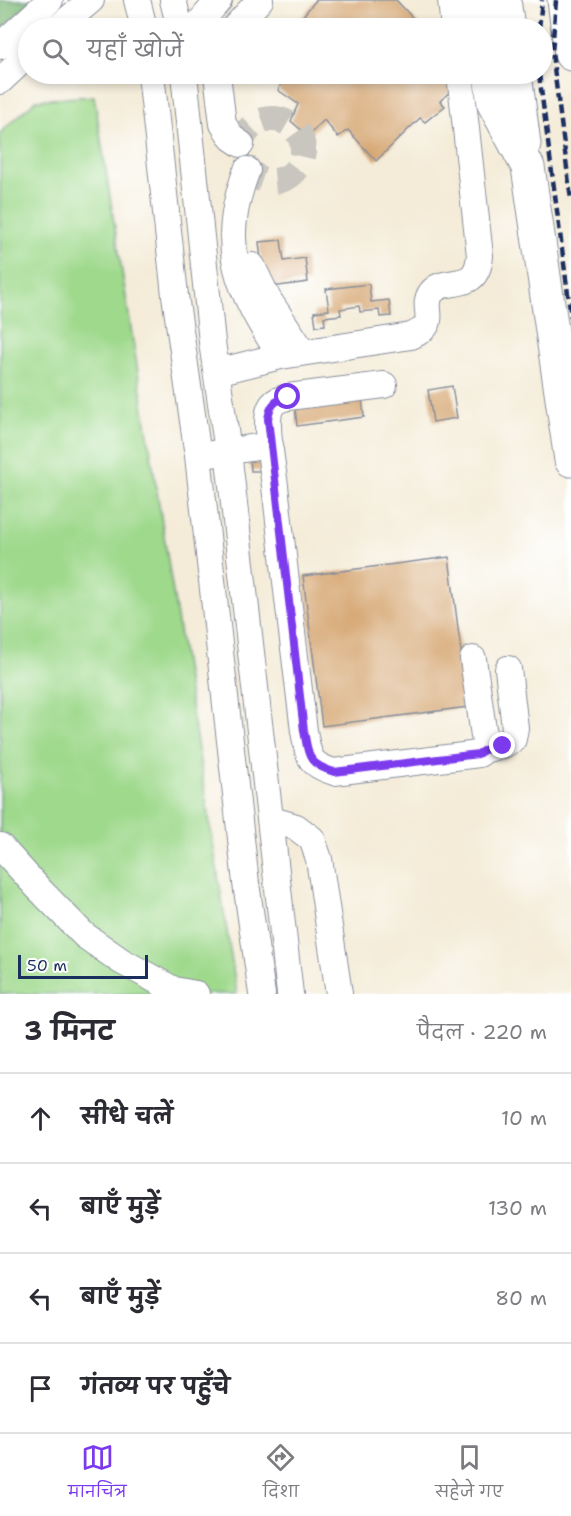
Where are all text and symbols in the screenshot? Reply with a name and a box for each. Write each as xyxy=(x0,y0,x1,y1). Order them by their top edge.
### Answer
search box xyxy=(18,18,553,84)
icon: search xyxy=(39,35,72,68)
text: यहाँ खोजें xyxy=(87,35,183,64)
route start xyxy=(274,383,300,409)
route end xyxy=(489,732,515,758)
scale bar xyxy=(18,952,148,980)
text: 50 m xyxy=(27,955,67,976)
text: 3 मिनट xyxy=(24,1013,114,1048)
text: पैदल · 220 m xyxy=(417,1019,547,1045)
icon: ahead xyxy=(24,1102,57,1135)
text: सीधे चलें xyxy=(81,1102,173,1131)
text: 10 m xyxy=(501,1105,547,1131)
icon: left xyxy=(24,1192,57,1225)
text: बाएँ मुड़ें xyxy=(81,1192,160,1221)
text: 130 m xyxy=(488,1195,547,1221)
icon: left xyxy=(24,1282,57,1315)
text: बाएँ मुड़ें xyxy=(81,1282,160,1311)
text: 80 m xyxy=(495,1285,547,1311)
icon: arrive xyxy=(24,1372,57,1405)
text: गंतव्य पर पहुँचे xyxy=(81,1372,230,1401)
tab: मानचित्र xyxy=(68,1441,127,1509)
tab: दिशा xyxy=(263,1441,299,1509)
tab: सहेजे गए xyxy=(435,1441,503,1509)

